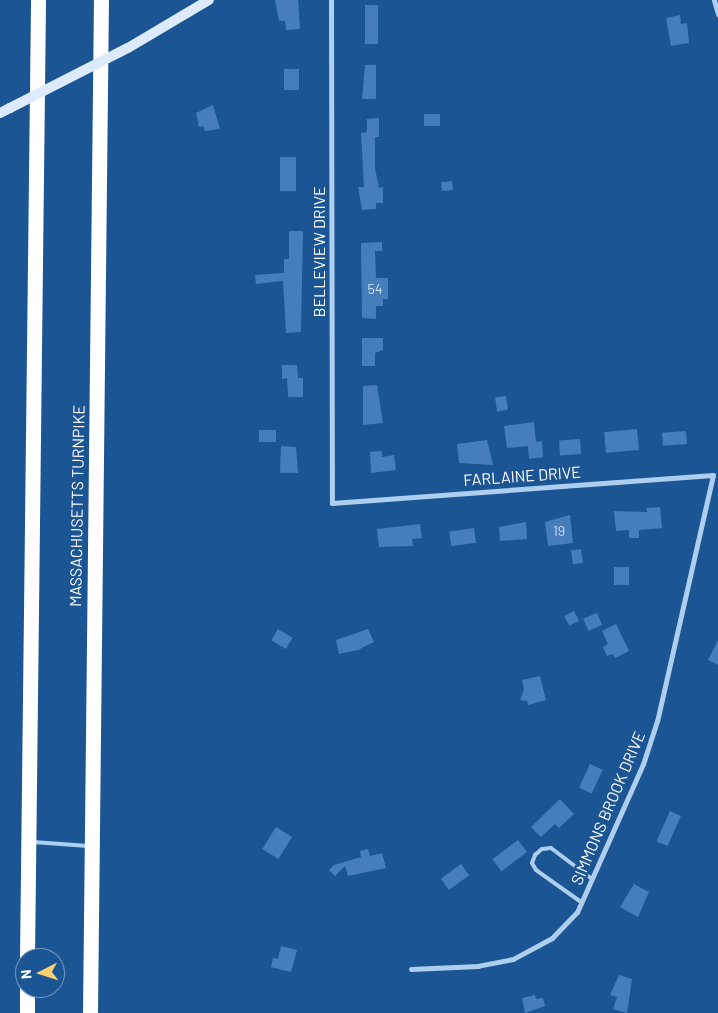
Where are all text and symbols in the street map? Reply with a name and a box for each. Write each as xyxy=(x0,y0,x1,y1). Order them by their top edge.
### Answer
street label: BELLEVIEW DRIVE xyxy=(309,186,329,318)
house number: 54 xyxy=(368,281,382,297)
street label: MASSACHUSETTS TURNPIKE xyxy=(66,405,88,607)
street label: FARLAINE DRIVE xyxy=(463,462,581,490)
house number: 19 xyxy=(553,523,565,539)
street label: SIMMONS BROOK DRIVE xyxy=(567,728,649,888)
north arrow xyxy=(15,948,65,998)
text: N xyxy=(17,969,34,980)

